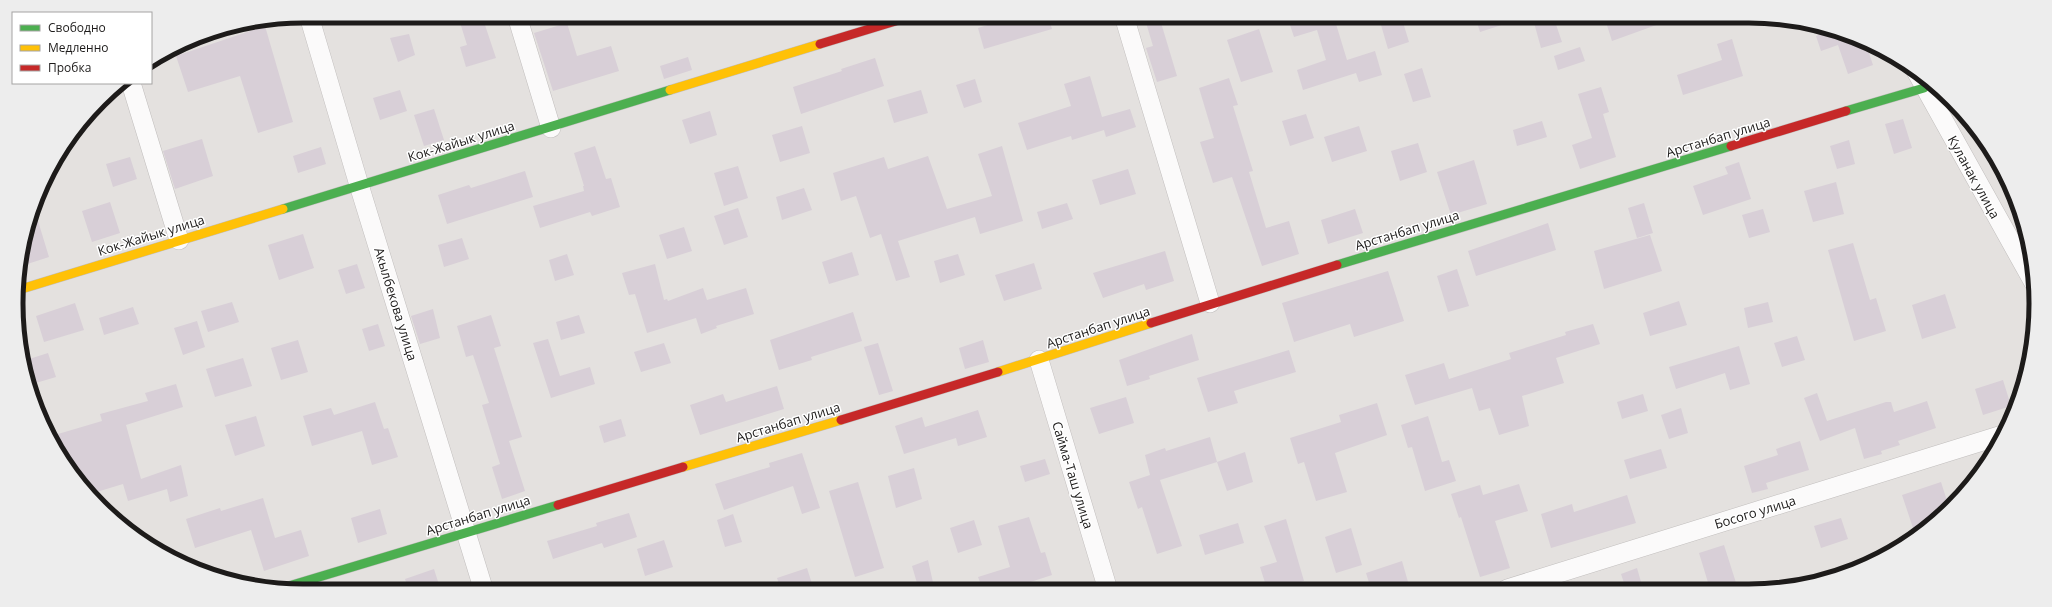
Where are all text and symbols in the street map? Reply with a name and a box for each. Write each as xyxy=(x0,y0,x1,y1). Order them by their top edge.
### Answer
legend xyxy=(12,12,152,84)
text: Свободно xyxy=(48,19,106,36)
text: Медленно xyxy=(48,39,108,56)
text: Пробка xyxy=(48,59,91,76)
street label: Арстанбап улица xyxy=(1664,113,1772,161)
street label: Кок-Жайык улица xyxy=(405,116,517,166)
street label: Куланак улица xyxy=(1944,132,2004,222)
street label: Арстанбап улица xyxy=(1353,206,1461,254)
street label: Кок-Жайык улица xyxy=(95,210,207,260)
street label: Акылбекова улица xyxy=(370,245,422,363)
street label: Арстанбап улица xyxy=(1044,302,1152,352)
street label: Арстанбап улица xyxy=(734,398,842,446)
street label: Сайма-Таш улица xyxy=(1048,419,1098,531)
street label: Арстанбап улица xyxy=(424,491,532,539)
street label: Босого улица xyxy=(1712,491,1798,533)

